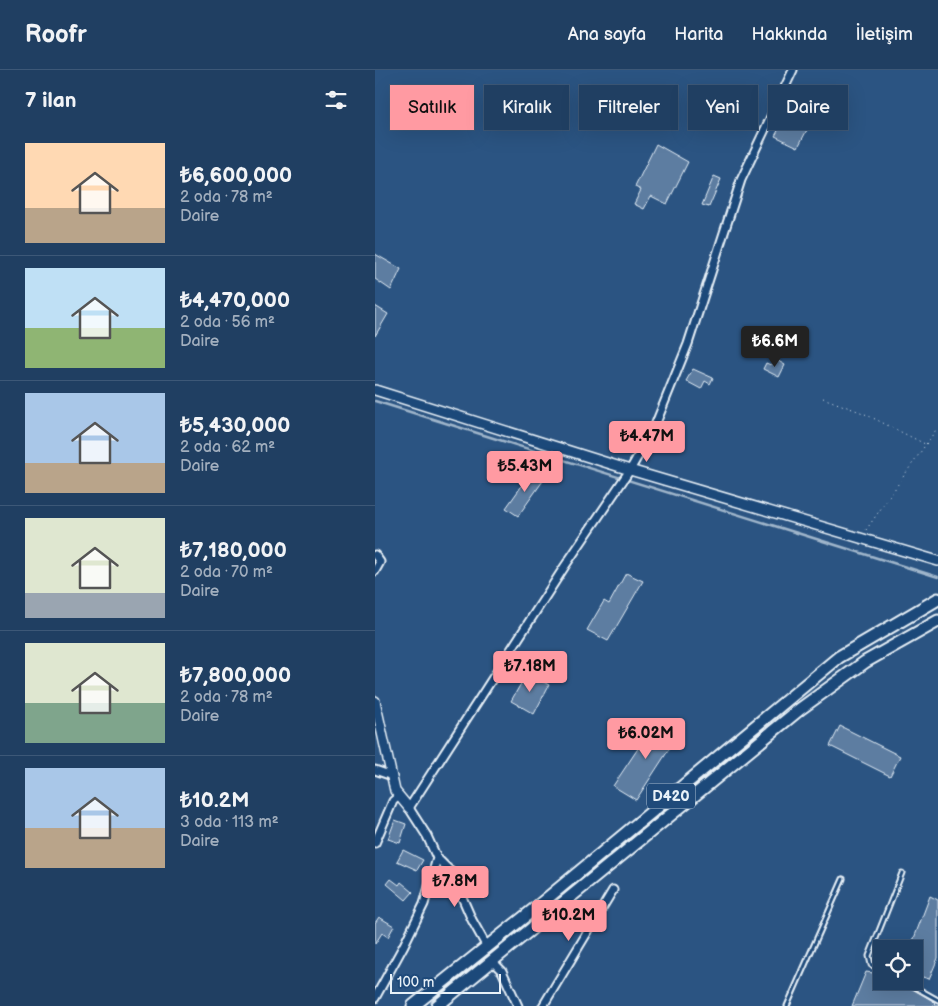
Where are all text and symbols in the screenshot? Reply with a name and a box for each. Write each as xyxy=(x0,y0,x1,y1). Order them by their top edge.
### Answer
text: Roofr xyxy=(25,20,87,49)
text: Ana sayfa xyxy=(568,24,646,45)
text: Harita xyxy=(674,24,723,45)
text: Hakkında xyxy=(751,24,827,45)
text: İletişim xyxy=(855,24,913,45)
chip: Satılık xyxy=(390,85,474,130)
chip: Kiralık xyxy=(484,85,569,130)
chip: Filtreler xyxy=(579,85,678,130)
chip: Yeni xyxy=(688,85,758,130)
chip: Daire xyxy=(768,85,848,130)
icon: filters xyxy=(322,86,350,114)
text: 7 ilan xyxy=(25,88,77,113)
icon: home xyxy=(65,163,125,223)
text: ₺6,600,000 xyxy=(180,163,292,188)
text: 2 oda · 78 m² xyxy=(180,188,273,207)
text: Daire xyxy=(180,207,219,226)
icon: home xyxy=(65,288,125,348)
text: ₺4,470,000 xyxy=(180,288,290,313)
text: 2 oda · 56 m² xyxy=(180,313,275,332)
pin: ₺6.6M xyxy=(740,326,810,368)
text: Daire xyxy=(180,332,219,351)
text: ₺6.6M xyxy=(752,332,798,351)
icon: home xyxy=(65,413,125,473)
text: ₺5,430,000 xyxy=(180,413,290,438)
pin: ₺4.47M xyxy=(606,420,688,463)
text: ₺4.47M xyxy=(620,427,674,446)
text: 2 oda · 62 m² xyxy=(180,438,275,457)
pin: ₺5.43M xyxy=(484,450,566,493)
text: Daire xyxy=(180,457,219,476)
text: ₺5.43M xyxy=(498,457,552,476)
icon: home xyxy=(65,538,125,598)
text: ₺7,180,000 xyxy=(180,538,287,563)
text: 2 oda · 70 m² xyxy=(180,563,273,582)
text: Daire xyxy=(180,582,219,601)
pin: ₺7.18M xyxy=(489,650,571,693)
text: ₺7.18M xyxy=(504,657,556,676)
icon: home xyxy=(65,663,125,723)
text: ₺7,800,000 xyxy=(180,663,291,688)
text: 2 oda · 78 m² xyxy=(180,688,273,707)
text: Daire xyxy=(180,707,219,726)
pin: ₺6.02M xyxy=(605,718,687,760)
text: ₺6.02M xyxy=(618,724,674,743)
road number: D420 xyxy=(647,784,695,808)
icon: home xyxy=(65,788,125,848)
text: ₺10.2M xyxy=(180,788,249,813)
text: 3 oda · 113 m² xyxy=(180,813,279,832)
text: Daire xyxy=(180,832,219,851)
pin: ₺7.8M xyxy=(420,866,490,908)
text: ₺7.8M xyxy=(433,872,477,891)
pin: ₺10.2M xyxy=(528,900,610,942)
text: ₺10.2M xyxy=(543,906,595,925)
map controls xyxy=(873,940,923,990)
button: locate xyxy=(873,940,923,990)
scale bar xyxy=(390,971,501,994)
text: 100 m xyxy=(397,974,434,991)

